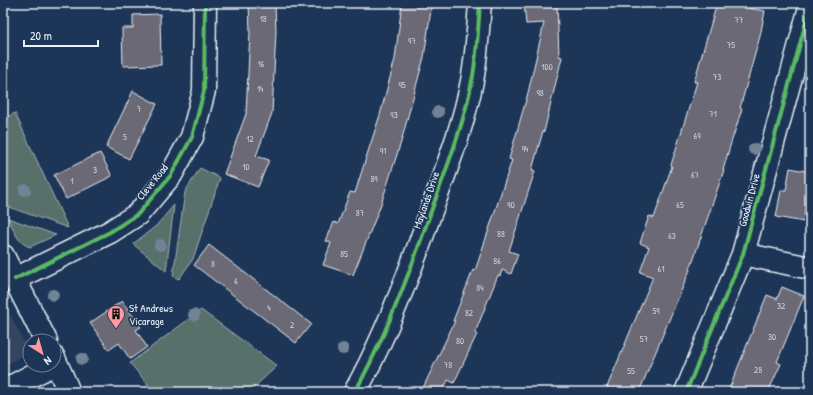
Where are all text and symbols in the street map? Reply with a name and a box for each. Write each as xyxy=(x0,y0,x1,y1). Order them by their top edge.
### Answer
house number: 18 xyxy=(259,13,267,25)
house number: 77 xyxy=(735,14,744,26)
scale bar xyxy=(24,22,98,48)
text: 20 m xyxy=(30,27,52,44)
house number: 97 xyxy=(408,35,416,47)
house number: 75 xyxy=(727,39,735,51)
house number: 16 xyxy=(258,58,265,70)
house number: 100 xyxy=(541,61,553,73)
house number: 73 xyxy=(713,71,721,83)
house number: 95 xyxy=(398,79,406,91)
house number: 14 xyxy=(257,83,264,95)
house number: 98 xyxy=(536,87,544,99)
house number: 7 xyxy=(137,103,142,115)
house number: 71 xyxy=(709,108,717,120)
house number: 93 xyxy=(390,109,398,121)
house number: 69 xyxy=(694,130,701,142)
house number: 5 xyxy=(123,131,127,143)
house number: 12 xyxy=(246,133,255,145)
house number: 94 xyxy=(522,143,529,155)
house number: 91 xyxy=(380,145,386,157)
street label: Cleve Road xyxy=(133,160,171,203)
house number: 10 xyxy=(242,161,250,173)
house number: 3 xyxy=(93,164,97,176)
street label: Maylands Drive xyxy=(410,169,443,230)
house number: 67 xyxy=(691,169,700,181)
street label: Goodwin Drive xyxy=(735,171,763,228)
house number: 89 xyxy=(370,173,378,185)
house number: 1 xyxy=(70,175,74,187)
house number: 90 xyxy=(507,199,515,211)
house number: 65 xyxy=(676,199,684,211)
house number: 87 xyxy=(356,207,365,219)
house number: 88 xyxy=(497,228,505,240)
house number: 63 xyxy=(668,230,676,242)
house number: 85 xyxy=(340,248,348,260)
house number: 86 xyxy=(493,255,501,267)
house number: 8 xyxy=(211,258,215,270)
house number: 61 xyxy=(658,263,664,275)
house number: 6 xyxy=(234,275,238,287)
house number: 84 xyxy=(476,282,484,294)
house number: 32 xyxy=(777,300,786,312)
place label: St Andrews Vicarage xyxy=(129,301,173,328)
house number: 4 xyxy=(267,302,271,314)
building icon: St Andrews Vicarage xyxy=(106,304,126,329)
house number: 59 xyxy=(652,305,660,317)
house number: 82 xyxy=(465,307,474,319)
house number: 2 xyxy=(290,319,295,331)
house number: 30 xyxy=(768,331,776,343)
north arrow xyxy=(22,333,62,373)
house number: 57 xyxy=(640,333,649,345)
house number: 80 xyxy=(456,335,464,347)
text: N xyxy=(41,354,55,368)
house number: 78 xyxy=(444,359,452,371)
house number: 28 xyxy=(754,364,762,376)
house number: 55 xyxy=(627,365,635,377)

